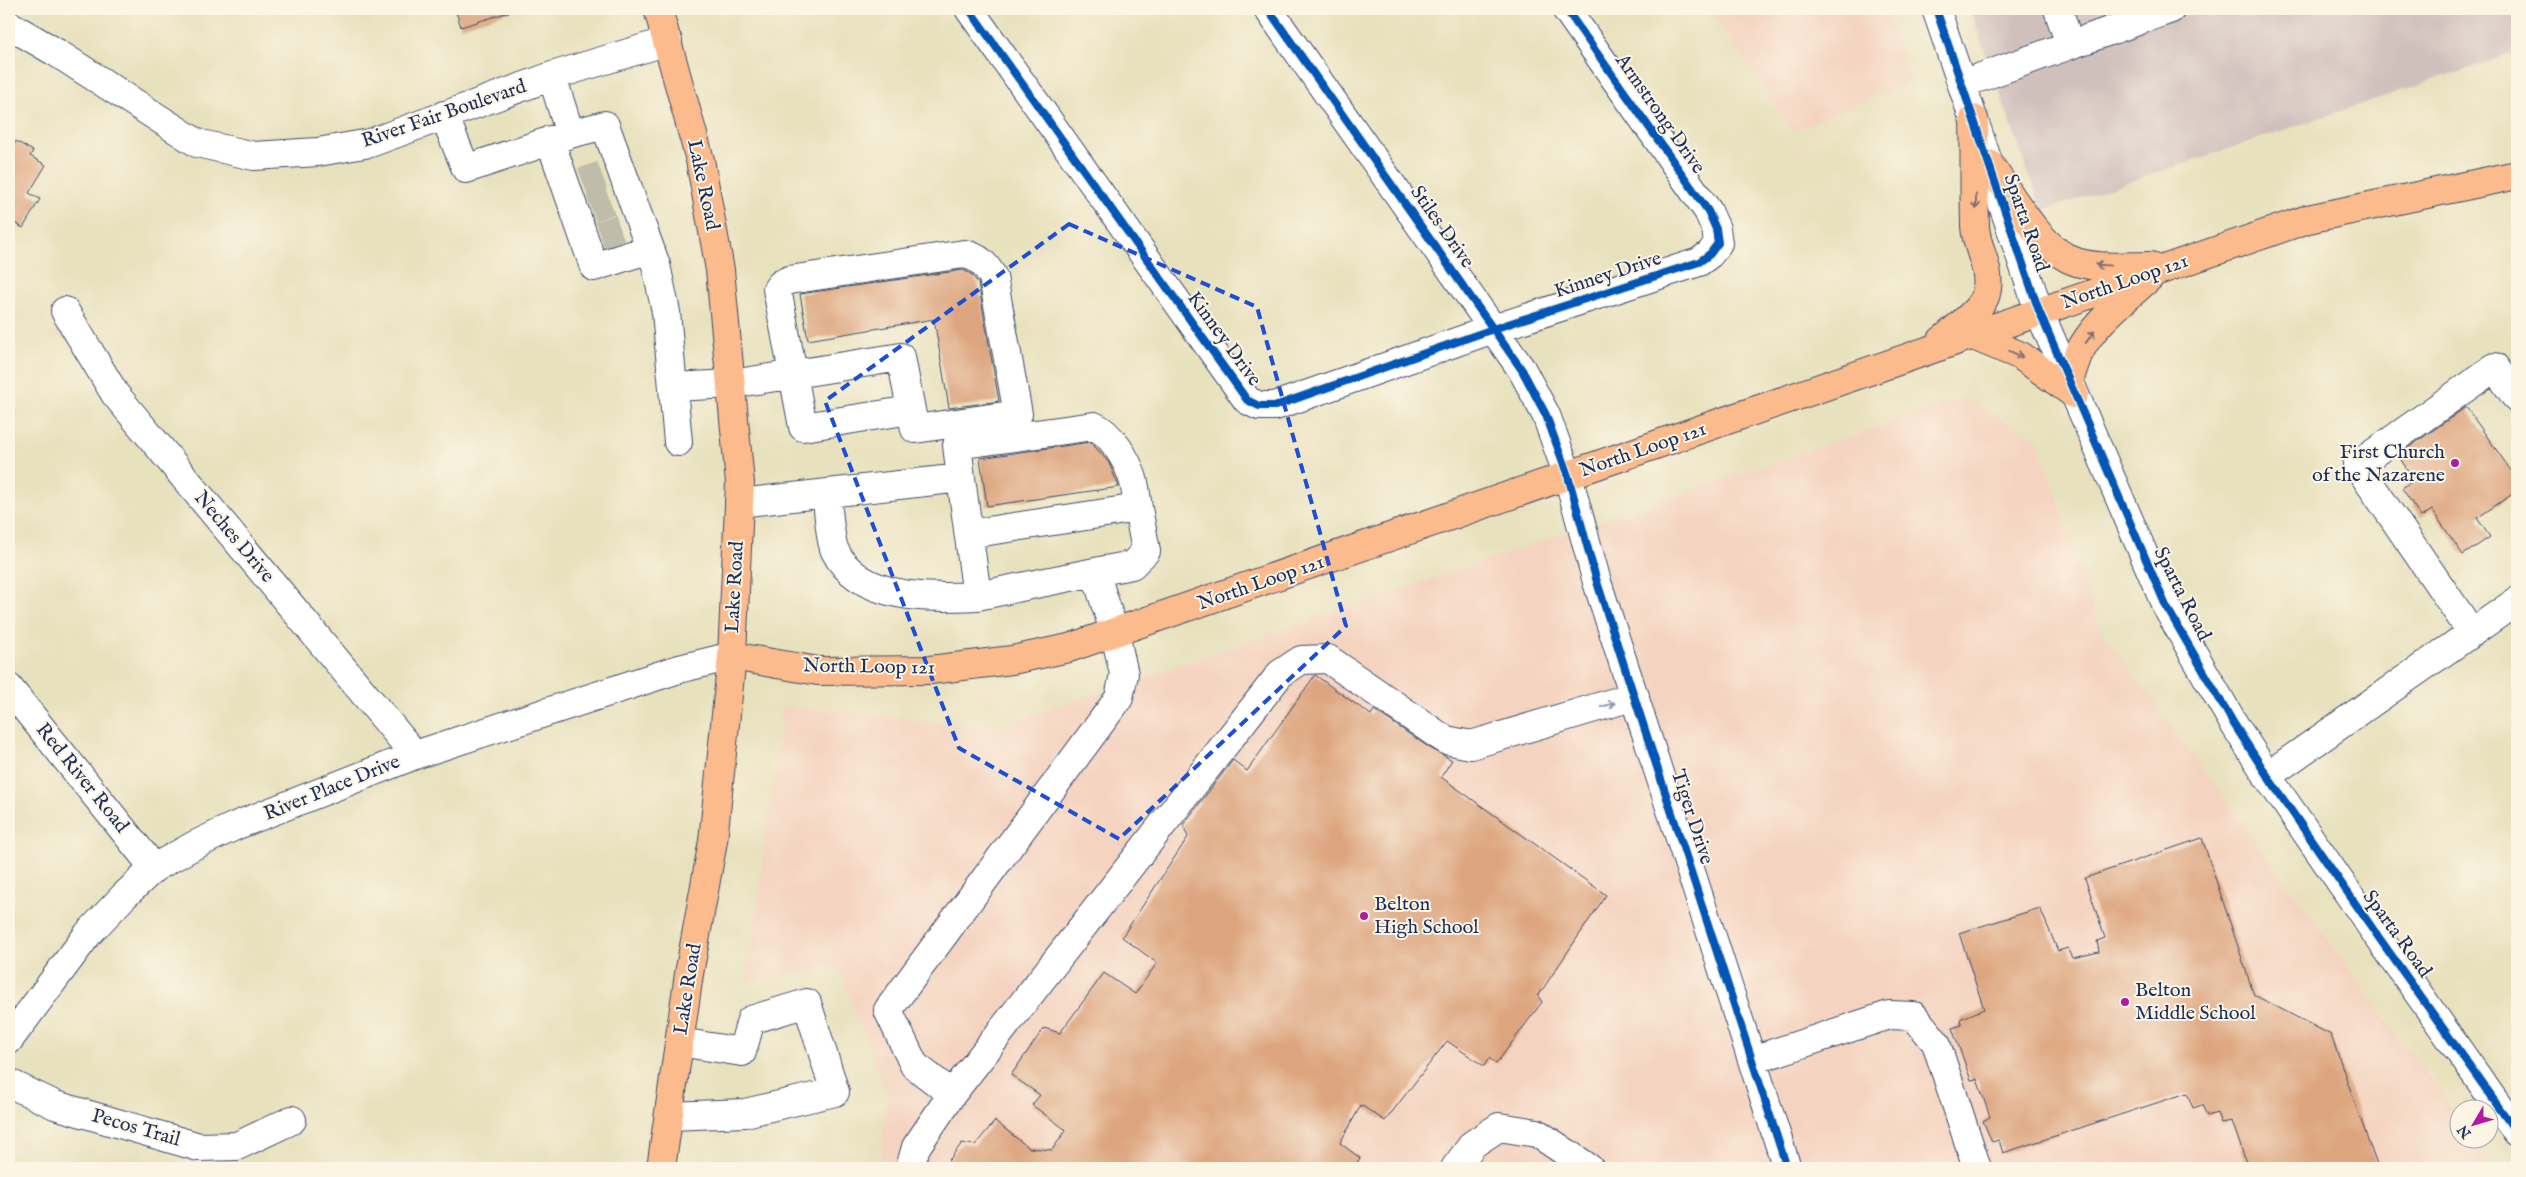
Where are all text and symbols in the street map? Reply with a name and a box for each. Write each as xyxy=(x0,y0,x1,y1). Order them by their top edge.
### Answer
street label: Armstrong Drive xyxy=(1609,48,1711,179)
street label: River Fair Boulevard xyxy=(358,74,530,154)
street label: Lake Road xyxy=(681,137,725,233)
street label: Sparta Road xyxy=(1998,171,2055,276)
street label: Stiles Drive xyxy=(1405,181,1479,273)
one-way arrow xyxy=(1971,194,1981,210)
street label: Kinney Drive xyxy=(1551,246,1665,304)
street label: North Loop 121 xyxy=(2058,249,2192,315)
one-way arrow xyxy=(2095,260,2111,269)
street label: Kinney Drive xyxy=(1181,287,1267,391)
one-way arrow xyxy=(2085,330,2095,344)
one-way arrow xyxy=(2008,349,2023,359)
street label: North Loop 121 xyxy=(1576,417,1710,483)
place label: First Church of the Nazarene xyxy=(2312,440,2445,488)
marker: First Church of the Nazarene xyxy=(2449,457,2461,469)
street label: Neches Drive xyxy=(188,486,280,588)
street label: Lake Road xyxy=(720,540,750,634)
street label: Sparta Road xyxy=(2148,543,2216,645)
street label: North Loop 121 xyxy=(1194,550,1328,616)
street label: North Loop 121 xyxy=(803,653,935,681)
one-way arrow xyxy=(1599,699,1615,709)
street label: Red River Road xyxy=(30,718,134,838)
street label: River Place Drive xyxy=(260,749,404,827)
street label: Tiger Drive xyxy=(1665,766,1719,868)
street label: Sparta Road xyxy=(2357,885,2437,983)
place label: Belton High School xyxy=(1374,892,1479,940)
marker: Belton High School xyxy=(1358,910,1370,922)
street label: Lake Road xyxy=(668,941,708,1036)
place label: Belton Middle School xyxy=(2135,978,2256,1026)
marker: Belton Middle School xyxy=(2119,996,2131,1008)
north arrow xyxy=(2448,1100,2498,1150)
street label: Pecos Trail xyxy=(89,1103,184,1153)
text: N xyxy=(2454,1121,2476,1142)

